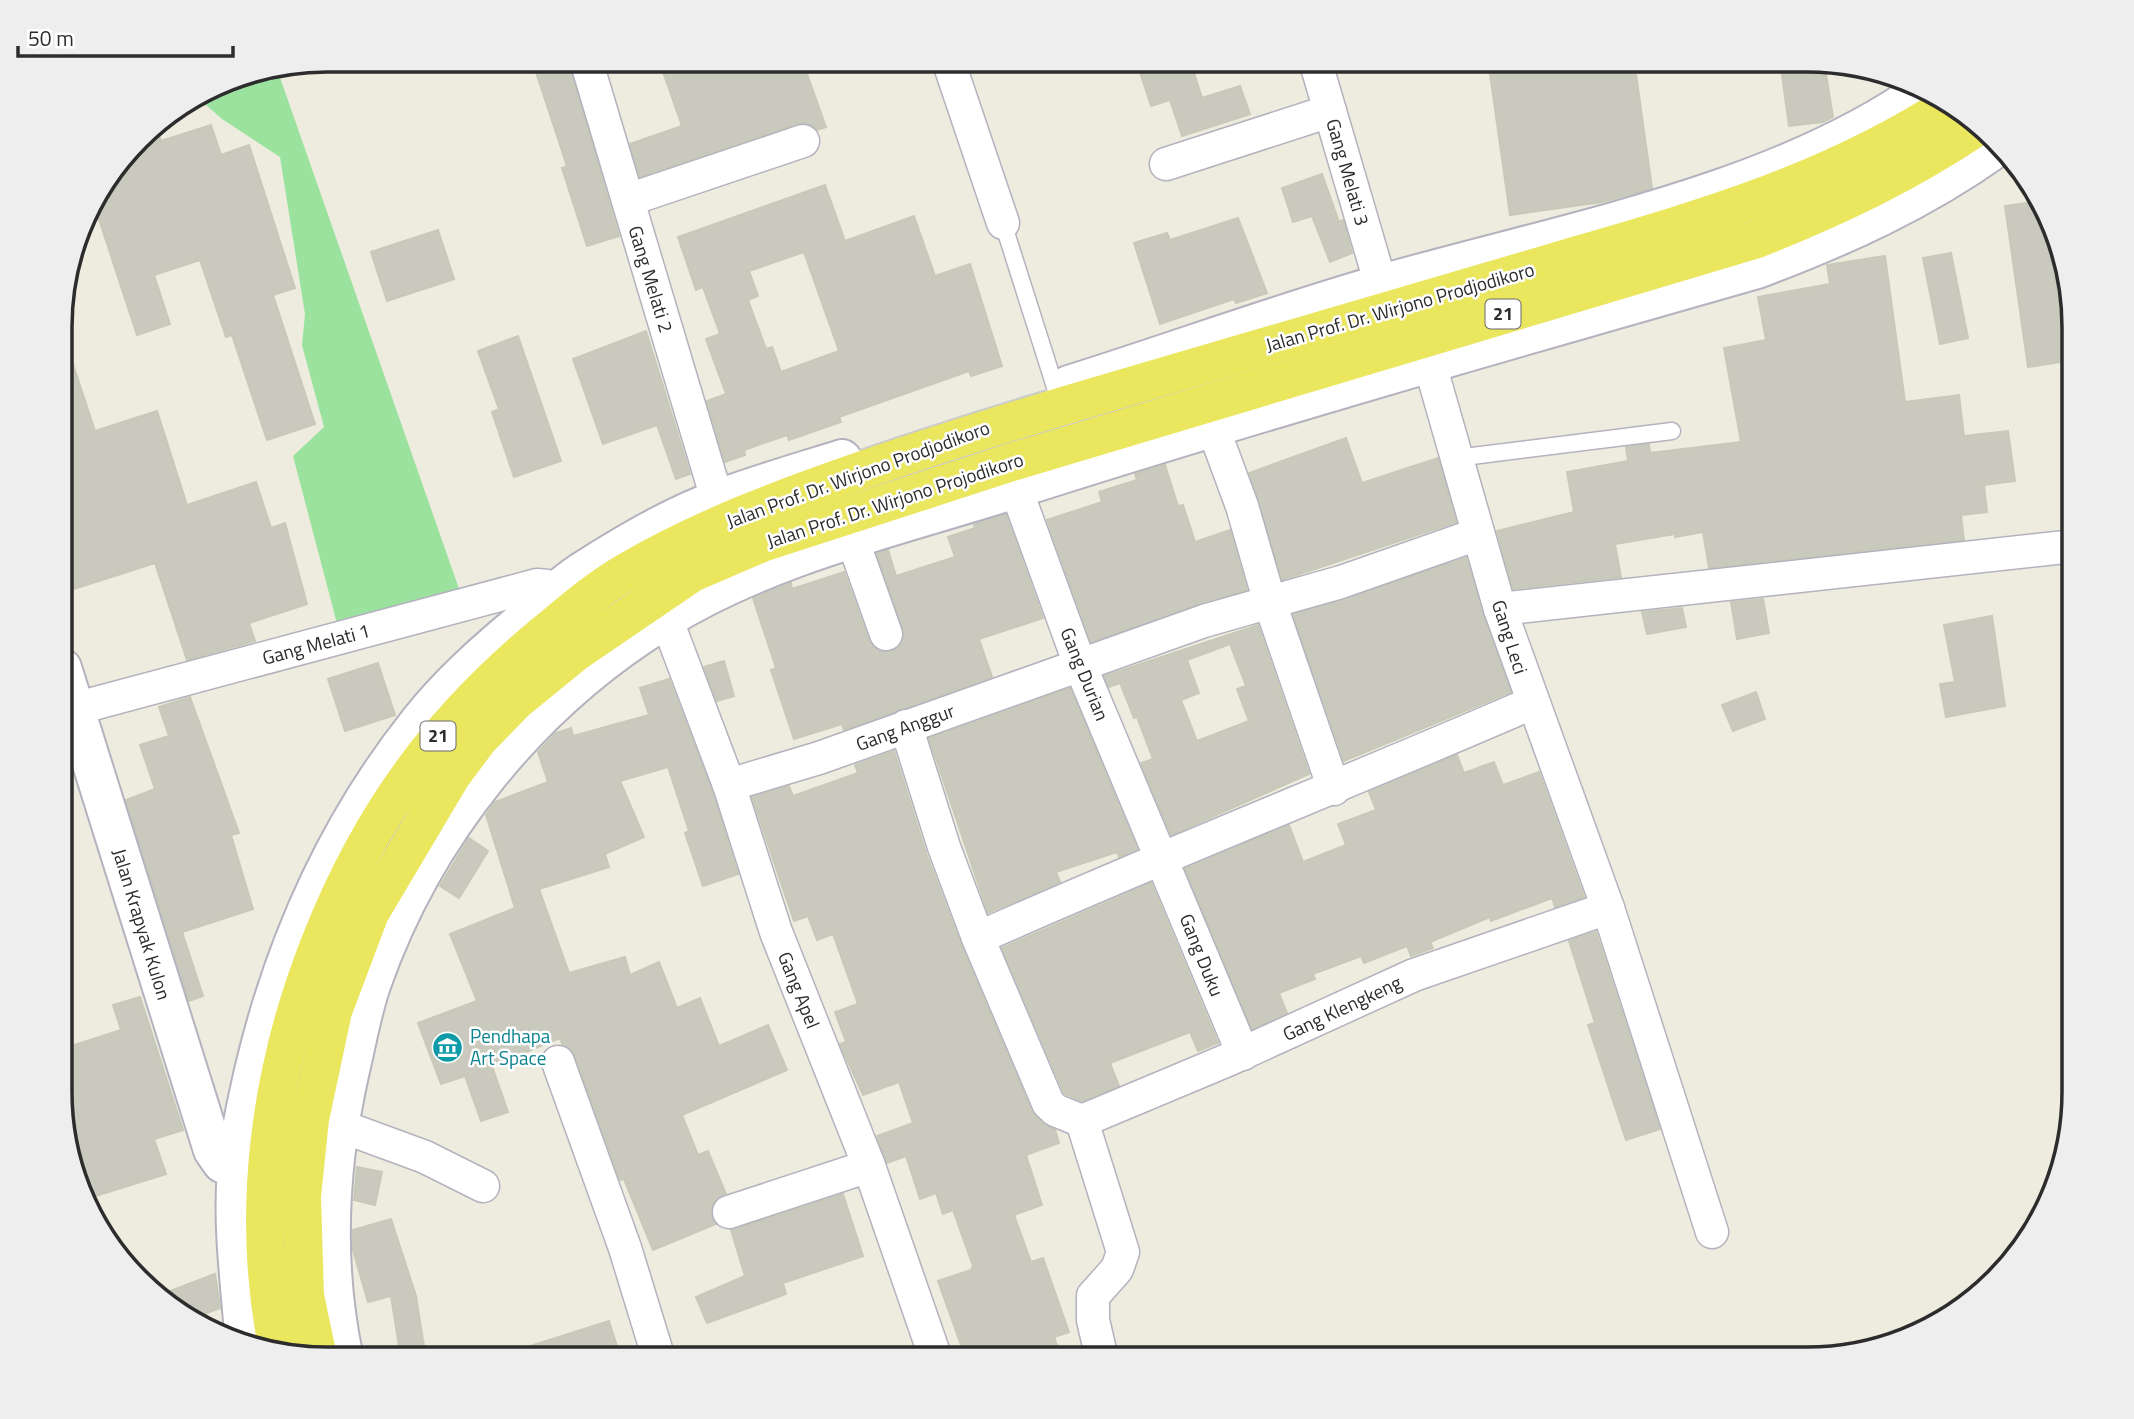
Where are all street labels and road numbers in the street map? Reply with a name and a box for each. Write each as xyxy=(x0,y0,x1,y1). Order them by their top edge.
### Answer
street label: Gang Melati 3 xyxy=(1319,115,1378,229)
street label: Gang Melati 2 xyxy=(621,222,681,336)
street label: Jalan Prof. Dr. Wirjono Prodjodikoro xyxy=(1262,254,1538,359)
road number: 21 xyxy=(1486,300,1520,328)
street label: Jalan Prof. Dr. Wirjono Prodjodikoro xyxy=(722,412,994,535)
street label: Jalan Prof. Dr. Wirjono Projodikoro xyxy=(763,444,1027,555)
street label: Gang Leci xyxy=(1485,596,1536,678)
street label: Gang Melati 1 xyxy=(259,615,373,672)
street label: Gang Durian xyxy=(1054,623,1117,725)
street label: Gang Anggur xyxy=(851,695,959,758)
road number: 21 xyxy=(420,722,456,750)
street label: Jalan Krapyak Kulon xyxy=(106,845,179,1003)
street label: Gang Duku xyxy=(1173,909,1232,1001)
street label: Gang Apel xyxy=(771,947,828,1033)
street label: Gang Klengkeng xyxy=(1277,967,1406,1048)

